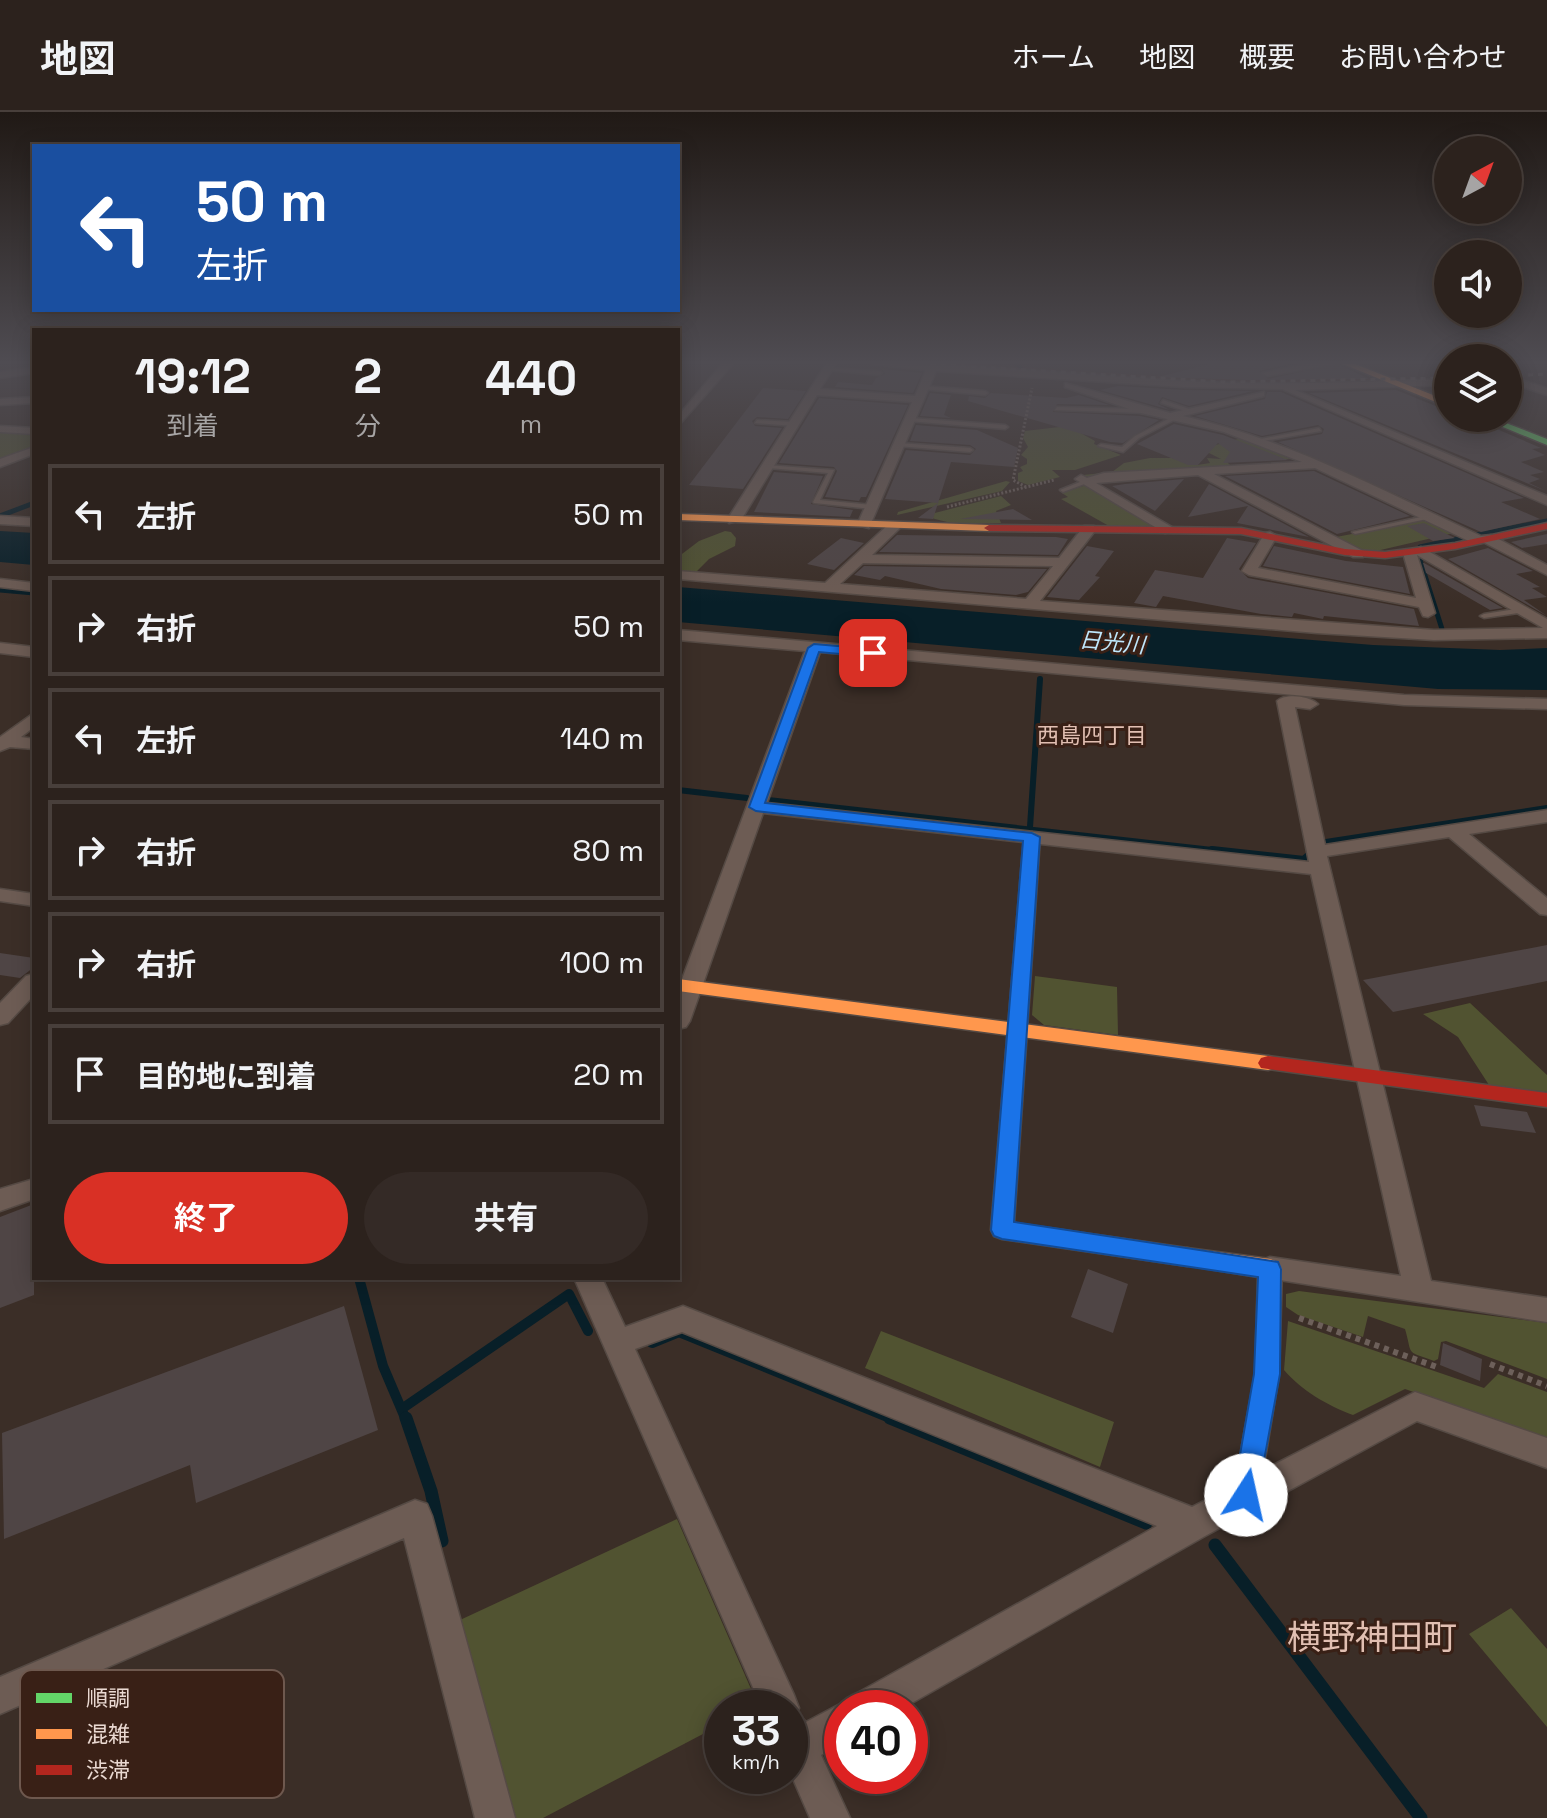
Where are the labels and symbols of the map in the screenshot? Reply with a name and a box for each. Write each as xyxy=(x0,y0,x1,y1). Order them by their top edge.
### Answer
north arrow xyxy=(1434,136,1522,224)
pin xyxy=(839,619,907,687)
water label: 日光川 xyxy=(1078,625,1148,659)
district label: 西島四丁目 xyxy=(1037,721,1147,749)
position arrow xyxy=(1204,1453,1288,1537)
district label: 横野神田町 xyxy=(1287,1616,1457,1659)
legend xyxy=(20,1670,284,1798)
text: 順調 xyxy=(86,1684,130,1712)
speed limit sign: 40 xyxy=(824,1690,928,1794)
text: 混雑 xyxy=(86,1720,130,1748)
text: 渋滞 xyxy=(86,1756,130,1784)

